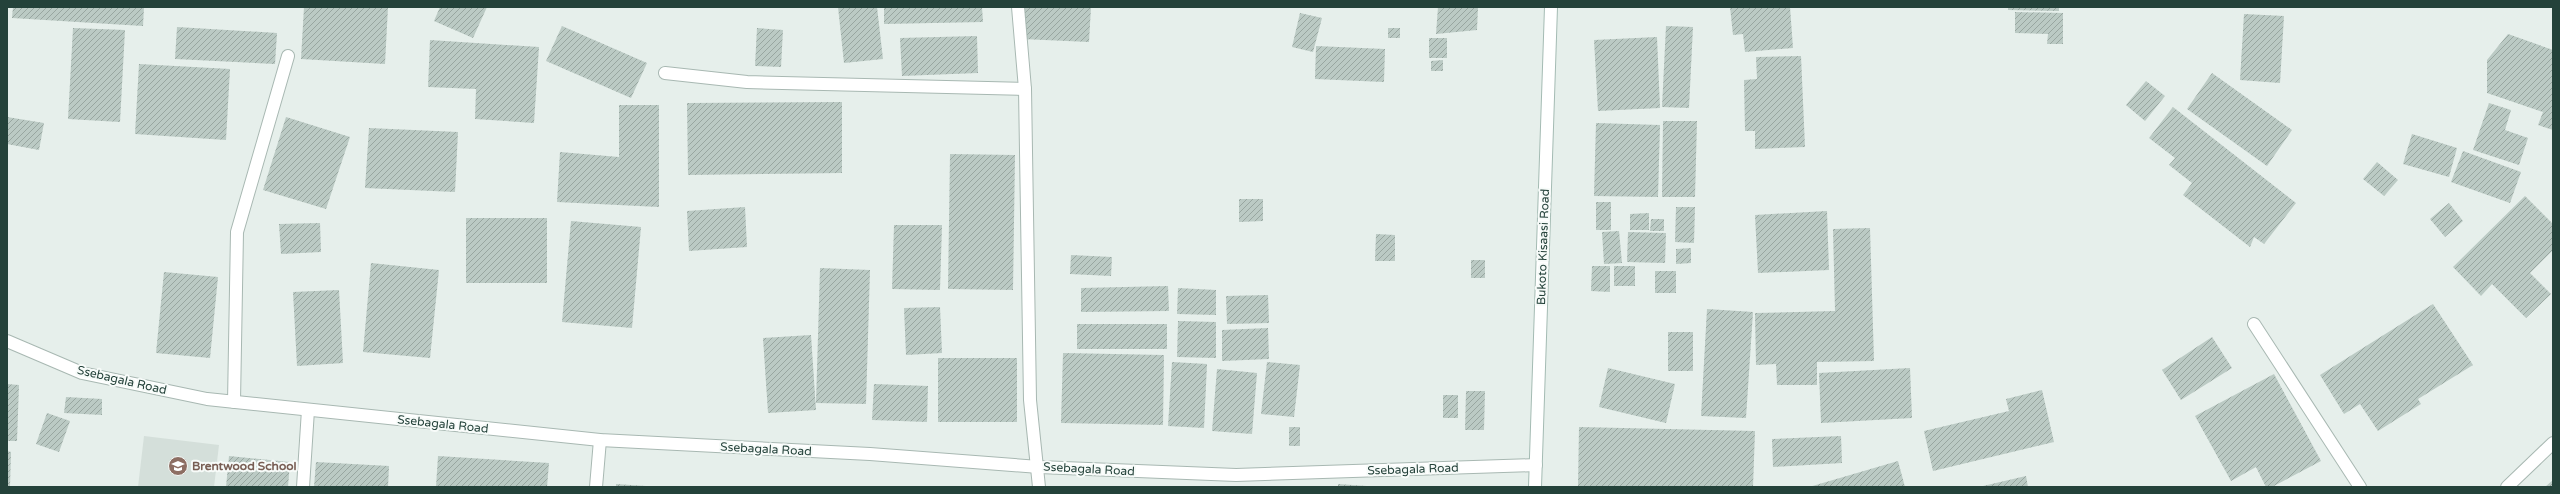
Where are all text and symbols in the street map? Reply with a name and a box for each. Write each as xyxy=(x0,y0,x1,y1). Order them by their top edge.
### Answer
street label: Bukoto Kisaasi Road xyxy=(1534,189,1552,305)
street label: Ssebagala Road xyxy=(76,363,168,397)
street label: Ssebagala Road xyxy=(397,412,489,436)
street label: Ssebagala Road xyxy=(720,440,812,458)
school or university icon: Brentwood School xyxy=(167,455,189,477)
place label: Brentwood School xyxy=(192,459,297,473)
street label: Ssebagala Road xyxy=(1043,460,1135,478)
street label: Ssebagala Road xyxy=(1367,460,1459,478)

